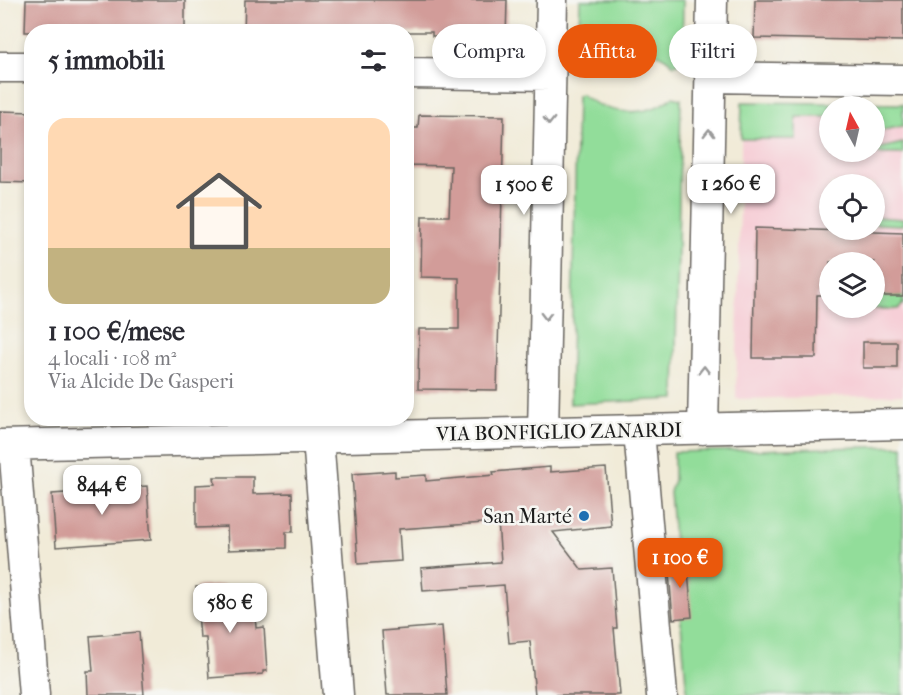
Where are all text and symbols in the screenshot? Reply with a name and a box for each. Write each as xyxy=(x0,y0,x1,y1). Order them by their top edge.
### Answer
chip: Compra xyxy=(432,24,546,78)
chip: Affitta xyxy=(558,24,657,78)
chip: Filtri xyxy=(669,24,757,78)
icon: filters xyxy=(357,44,390,77)
text: 5 immobili xyxy=(48,45,165,76)
north arrow xyxy=(819,96,885,162)
map controls xyxy=(819,96,885,318)
one-way arrow xyxy=(543,117,556,126)
one-way arrow xyxy=(703,129,715,138)
icon: home xyxy=(165,157,273,265)
pin: 1 260 € xyxy=(676,164,786,215)
pin: 1 500 € xyxy=(469,165,579,216)
text: 1 260 € xyxy=(701,172,761,195)
text: 1 500 € xyxy=(495,173,553,196)
button: locate xyxy=(819,174,885,240)
button: layers xyxy=(819,252,885,318)
one-way arrow xyxy=(539,312,552,321)
text: 1 100 €/mese xyxy=(48,316,185,347)
text: 4 locali · 108 m² xyxy=(48,347,176,370)
one-way arrow xyxy=(698,366,711,375)
text: Via Alcide De Gasperi xyxy=(48,370,234,393)
street label: VIA BONFIGLIO ZANARDI xyxy=(435,418,682,446)
pin: 844 € xyxy=(60,465,144,516)
text: 844 € xyxy=(77,473,127,496)
place label: San Marté xyxy=(483,505,572,528)
marker: San Marté xyxy=(577,509,591,523)
pin: 1 100 € xyxy=(625,538,735,589)
text: 1 100 € xyxy=(652,546,708,569)
pin: 580 € xyxy=(188,583,272,634)
text: 580 € xyxy=(207,591,253,614)

